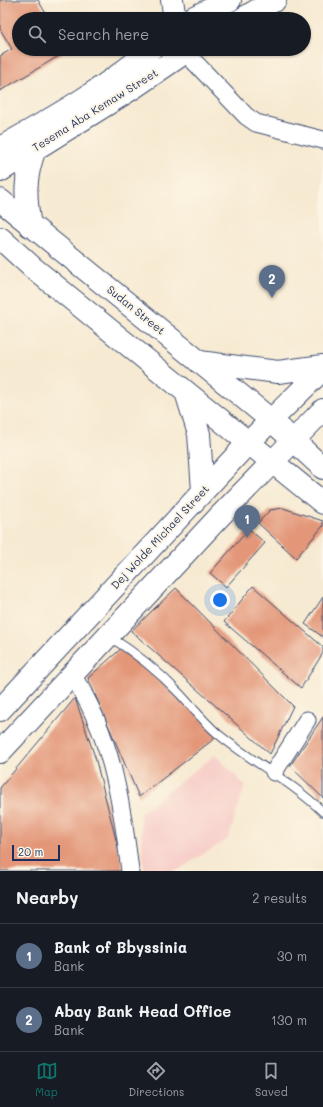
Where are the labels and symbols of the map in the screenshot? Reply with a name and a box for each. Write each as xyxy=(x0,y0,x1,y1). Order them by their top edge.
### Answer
street label: Tesema Aba Kemaw Street xyxy=(29,65,160,154)
pin: 2 xyxy=(259,265,285,298)
street label: Sudan Street xyxy=(104,282,169,338)
street label: Dej Wolde Michael Street xyxy=(107,481,212,592)
pin: 1 xyxy=(234,505,260,538)
your location xyxy=(210,590,230,610)
scale bar xyxy=(12,843,60,862)

